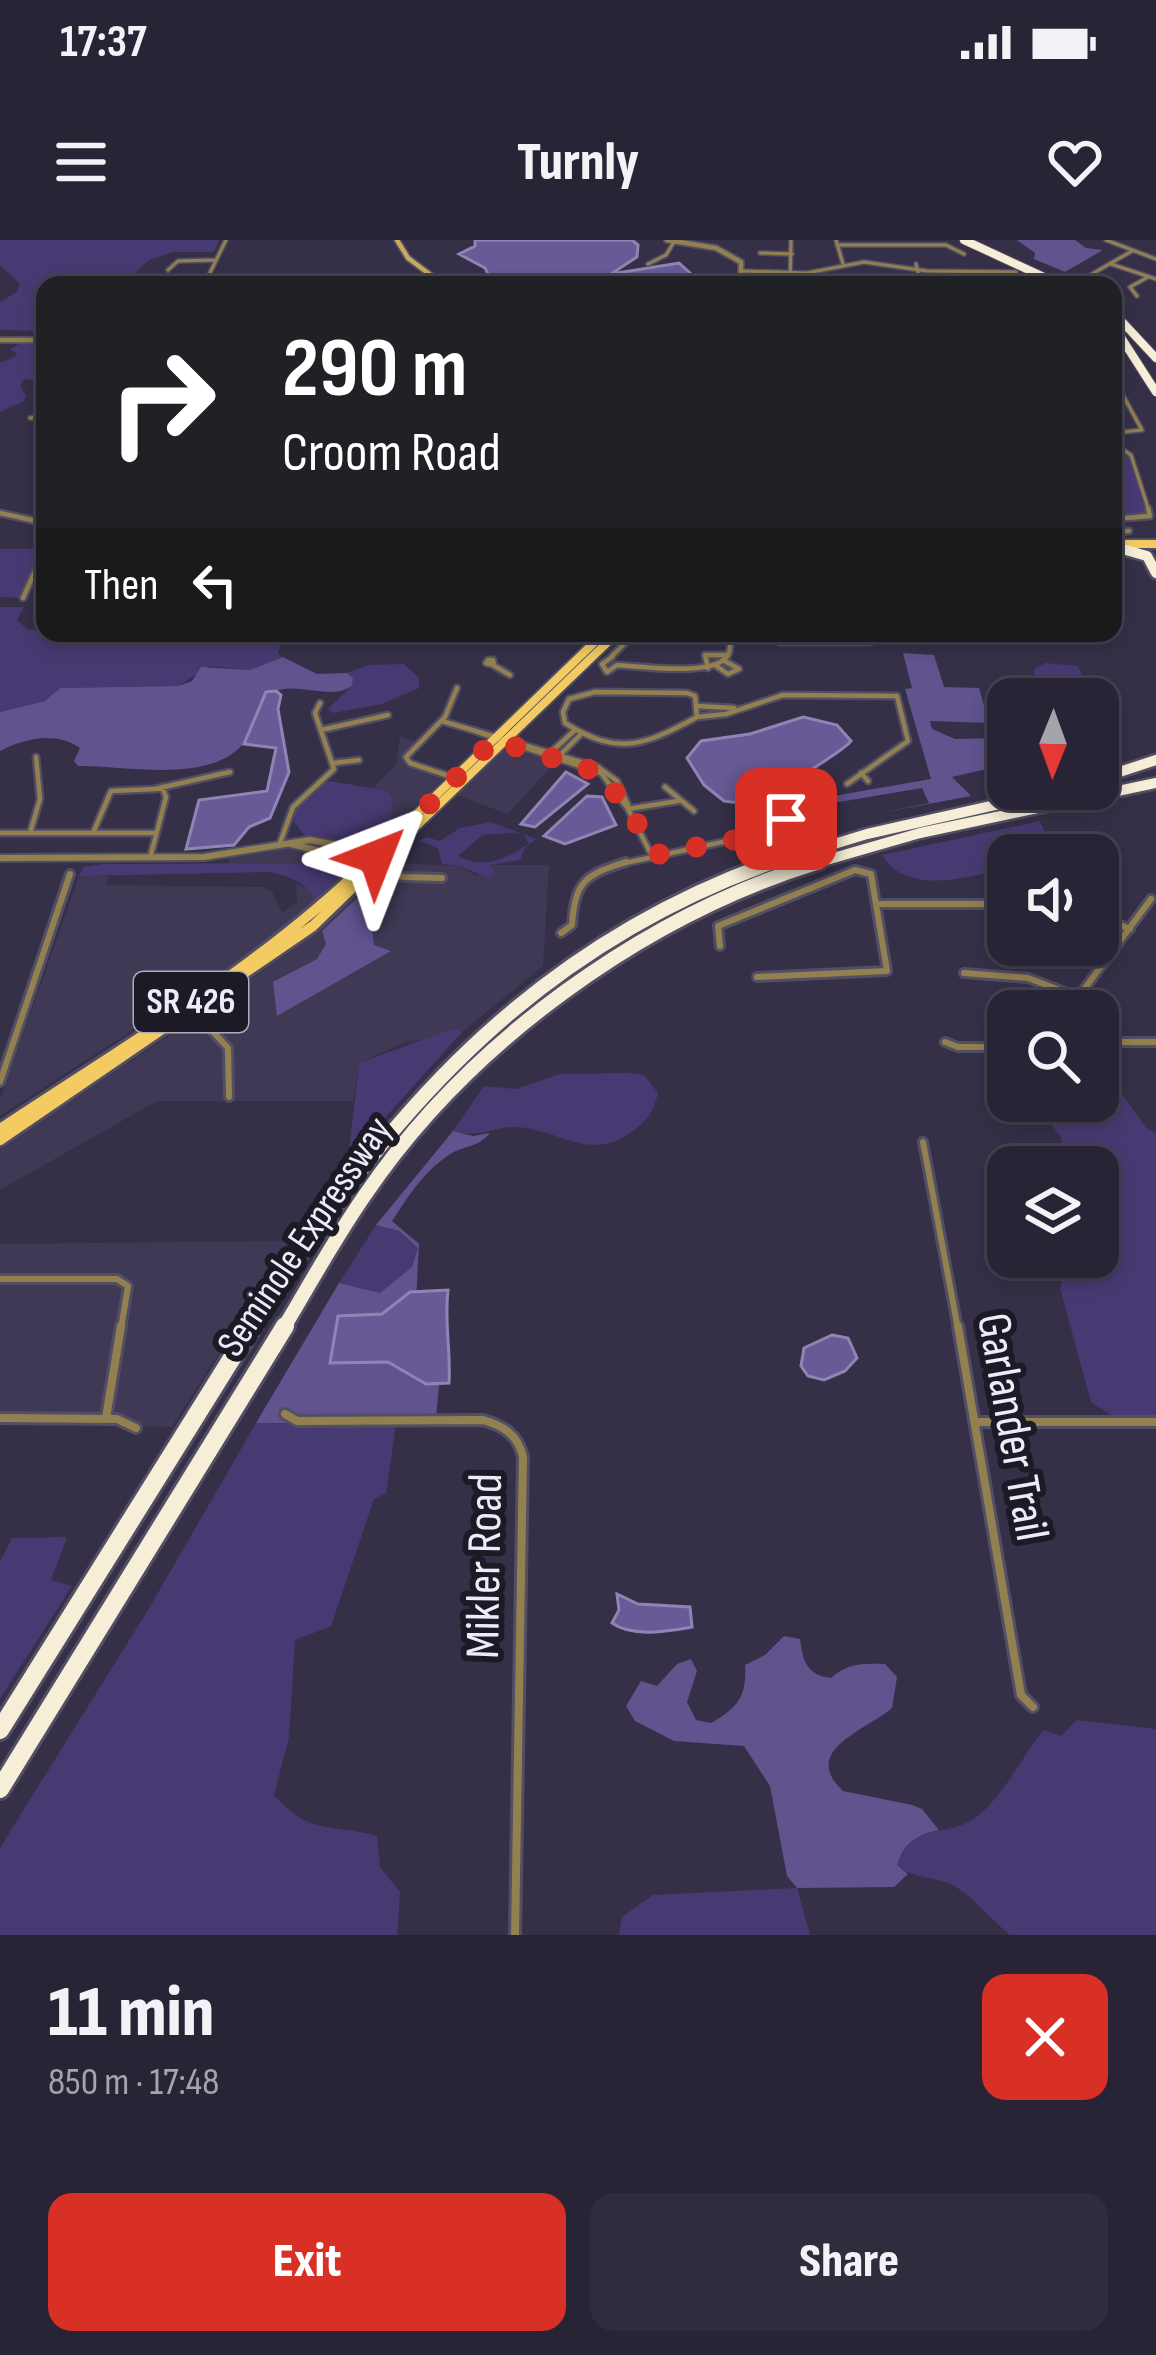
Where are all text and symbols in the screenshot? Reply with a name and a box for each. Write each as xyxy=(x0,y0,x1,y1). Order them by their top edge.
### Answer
text: 17:37 xyxy=(60,15,147,70)
icon: menu xyxy=(48,129,114,195)
icon: heart xyxy=(1042,129,1108,195)
text: Turnly xyxy=(517,130,639,195)
text: 290 m xyxy=(282,319,467,420)
icon: right xyxy=(84,324,240,480)
text: Croom Road xyxy=(282,421,501,486)
icon: left xyxy=(182,552,248,618)
text: Then xyxy=(84,558,158,613)
north arrow xyxy=(987,678,1119,810)
map controls xyxy=(987,678,1119,1278)
pin xyxy=(735,768,837,870)
icon: arrive xyxy=(753,786,819,852)
position arrow xyxy=(313,794,439,920)
button: sound xyxy=(987,834,1119,966)
road number: SR 426 xyxy=(134,972,248,1032)
button: search xyxy=(987,990,1119,1122)
street label: Seminole Expressway xyxy=(208,1108,402,1366)
button: layers xyxy=(987,1146,1119,1278)
street label: Garlander Trail xyxy=(964,1309,1060,1545)
street label: Mikler Road xyxy=(455,1473,515,1659)
text: 11 min xyxy=(48,1970,214,2057)
button: close xyxy=(982,1974,1108,2100)
text: 850 m · 17:48 xyxy=(48,2059,219,2106)
button: Exit xyxy=(48,2193,566,2331)
button: Share xyxy=(590,2193,1108,2331)

